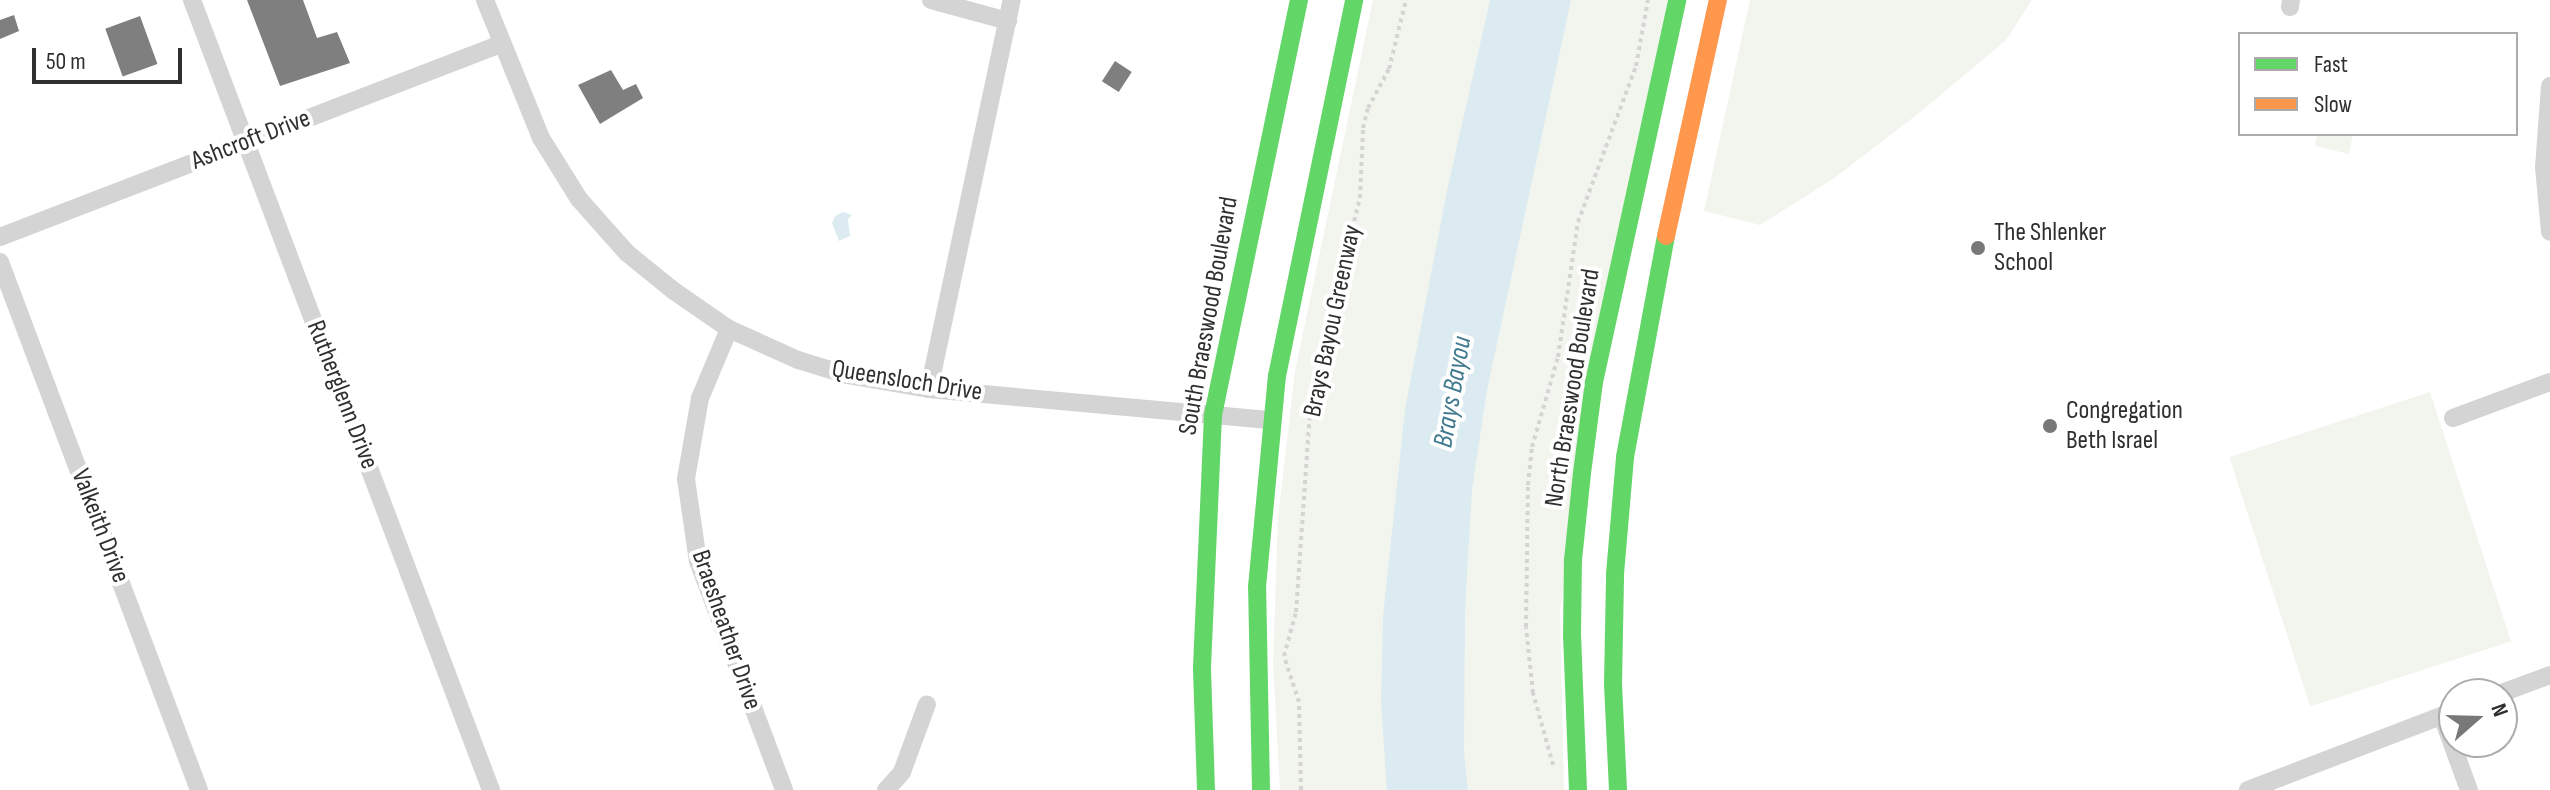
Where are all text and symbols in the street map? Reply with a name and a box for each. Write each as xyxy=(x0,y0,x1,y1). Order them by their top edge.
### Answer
scale bar xyxy=(36,32,186,82)
legend xyxy=(2238,32,2518,136)
text: 50 m xyxy=(46,47,86,76)
text: Fast xyxy=(2314,50,2348,79)
text: Slow xyxy=(2314,90,2352,119)
street label: Ashcroft Drive xyxy=(187,103,315,177)
street label: South Braeswood Boulevard xyxy=(1173,194,1245,438)
place label: The Shlenker School xyxy=(1994,217,2106,278)
street label: Brays Bayou Greenway xyxy=(1297,222,1369,420)
marker: The Shlenker School xyxy=(1969,239,1987,257)
street label: North Braeswood Boulevard xyxy=(1539,267,1607,509)
street label: Rutherglenn Drive xyxy=(299,316,385,474)
water label: Brays Bayou xyxy=(1427,334,1479,450)
street label: Queensloch Drive xyxy=(830,354,984,408)
place label: Congregation Beth Israel xyxy=(2066,395,2183,456)
marker: Congregation Beth Israel xyxy=(2041,417,2059,435)
street label: Valkeith Drive xyxy=(64,465,136,587)
street label: Braesheather Drive xyxy=(684,546,768,714)
north arrow xyxy=(2438,678,2518,758)
text: N xyxy=(2484,700,2514,720)

